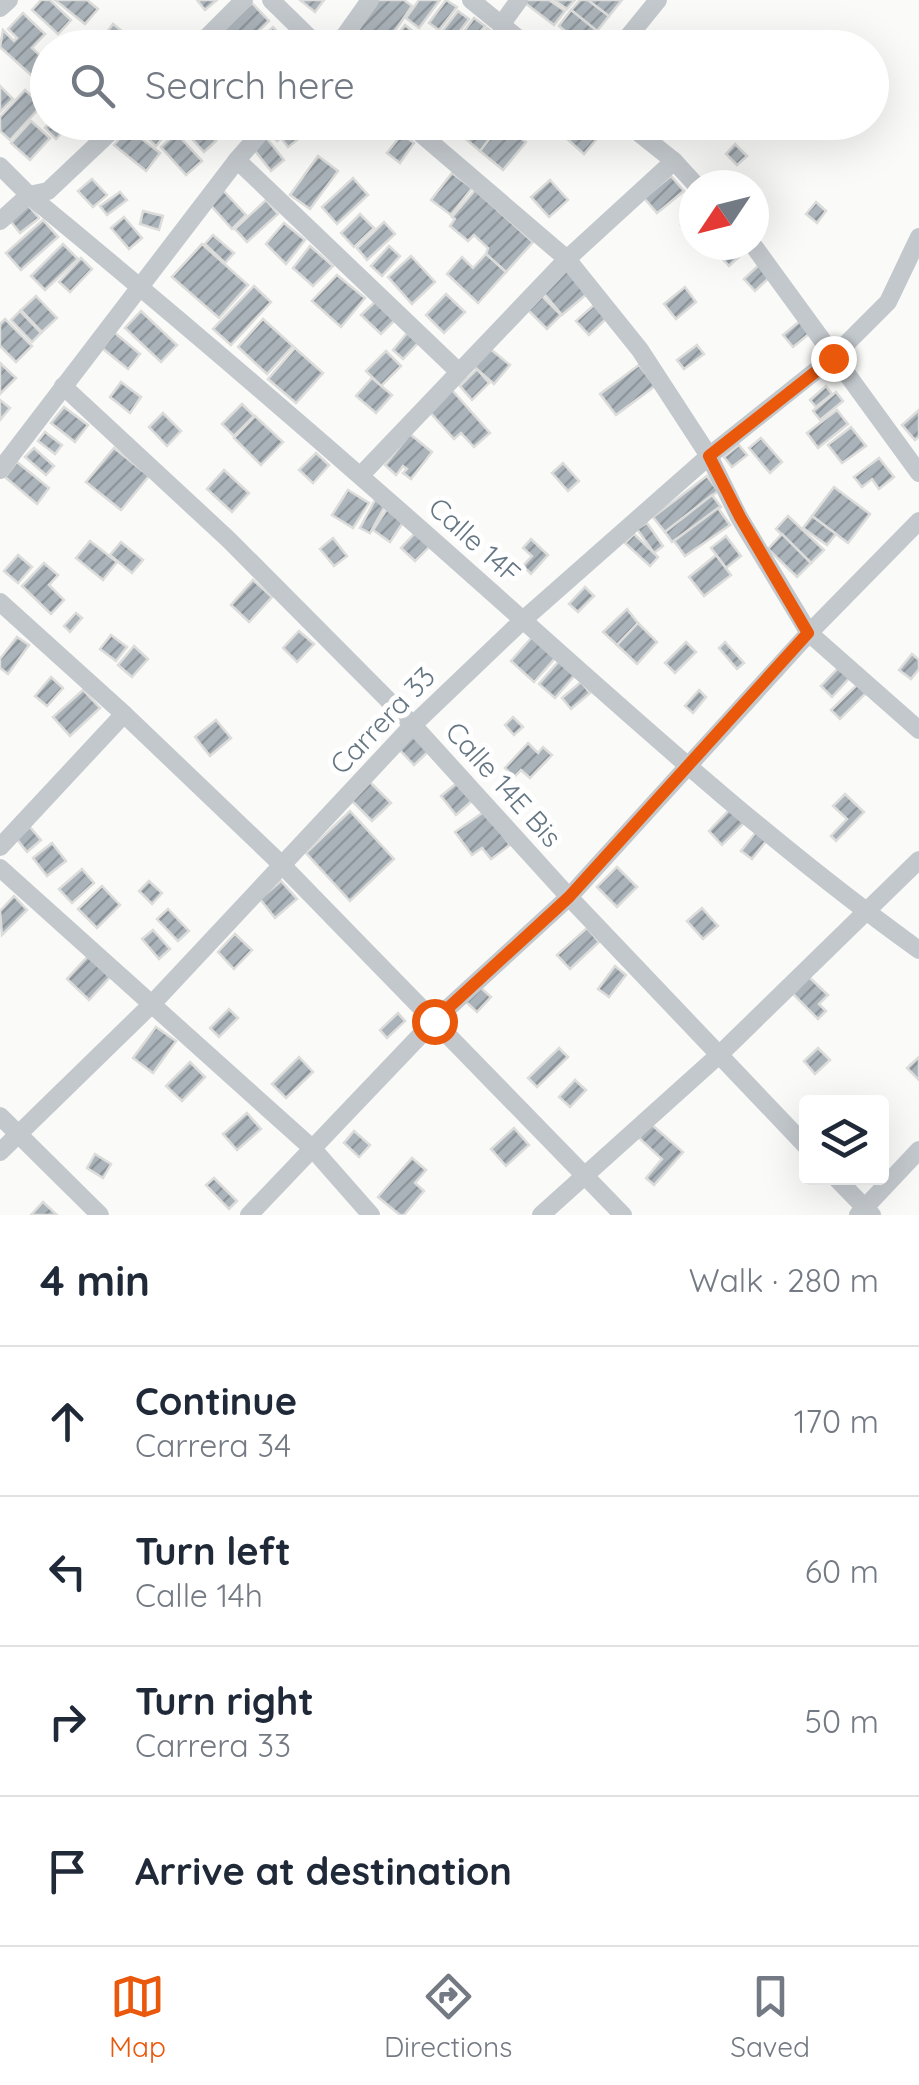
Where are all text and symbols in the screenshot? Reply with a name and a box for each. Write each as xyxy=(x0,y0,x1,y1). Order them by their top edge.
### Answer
search box xyxy=(30,30,889,140)
icon: search xyxy=(65,58,120,113)
text: Search here xyxy=(145,61,355,109)
north arrow xyxy=(679,170,769,260)
route end xyxy=(811,336,857,382)
street label: Calle 14F xyxy=(422,490,528,590)
street label: Carrera 33 xyxy=(322,659,442,781)
street label: Calle 14E Bis xyxy=(438,714,570,854)
route start xyxy=(412,999,458,1045)
map controls xyxy=(799,1095,889,1185)
button: layers xyxy=(799,1095,889,1185)
text: 4 min xyxy=(40,1254,150,1307)
text: Walk · 280 m xyxy=(689,1260,879,1300)
text: Continue xyxy=(135,1377,297,1425)
icon: ahead xyxy=(40,1394,95,1449)
text: 170 m xyxy=(794,1401,879,1441)
text: Carrera 34 xyxy=(135,1425,291,1465)
text: Turn left xyxy=(135,1527,291,1575)
icon: left xyxy=(40,1544,95,1599)
text: 60 m xyxy=(805,1551,879,1591)
text: Calle 14h xyxy=(135,1575,263,1615)
text: Turn right xyxy=(135,1677,314,1725)
icon: right xyxy=(40,1694,95,1749)
text: 50 m xyxy=(805,1701,879,1741)
text: Carrera 33 xyxy=(135,1725,291,1765)
icon: arrive xyxy=(40,1844,95,1899)
text: Arrive at destination xyxy=(135,1847,512,1895)
tab: Map xyxy=(109,1969,166,2064)
tab: Directions xyxy=(384,1969,512,2064)
tab: Saved xyxy=(730,1969,810,2064)

